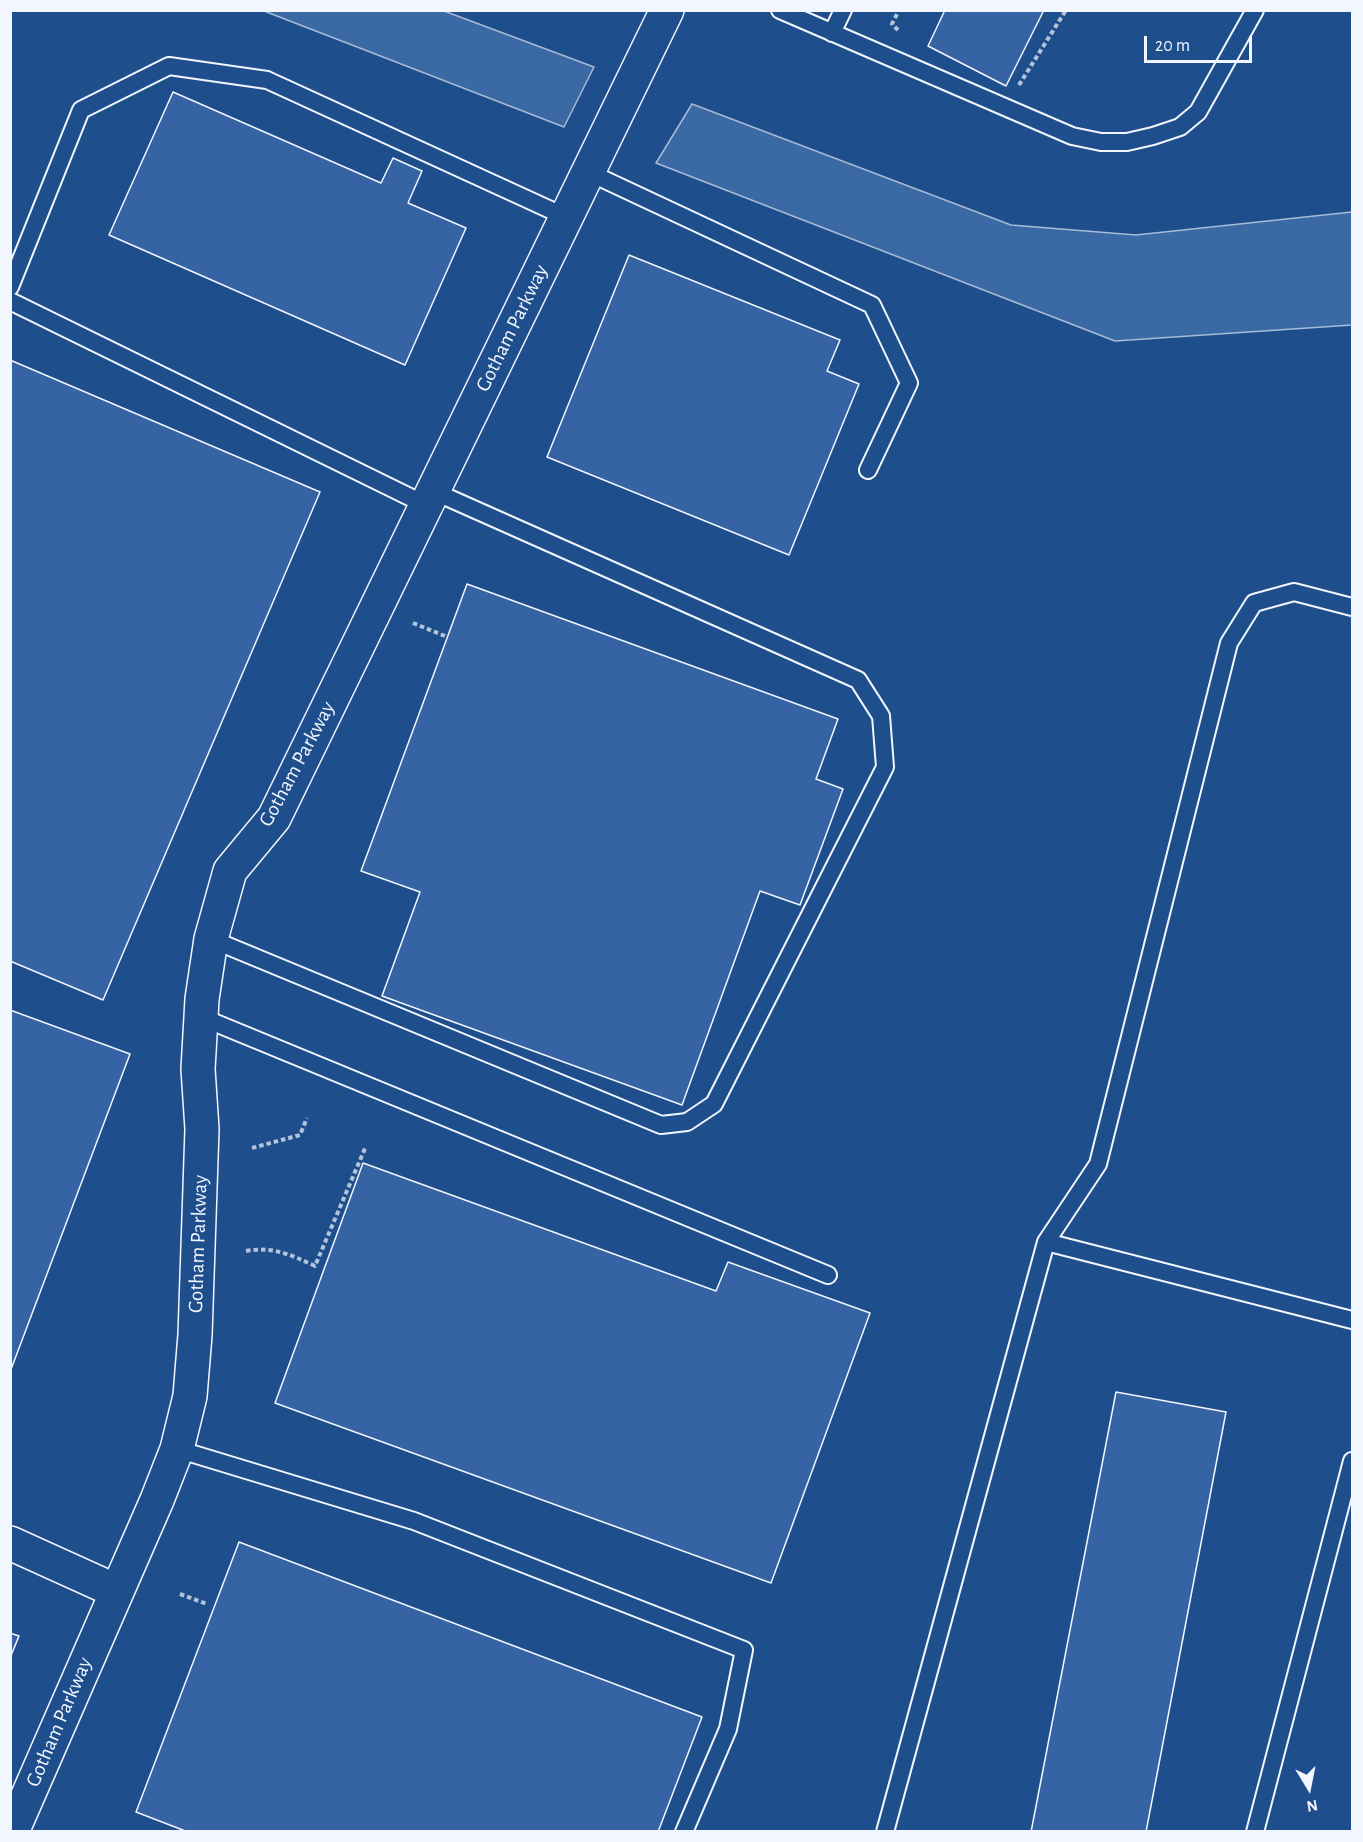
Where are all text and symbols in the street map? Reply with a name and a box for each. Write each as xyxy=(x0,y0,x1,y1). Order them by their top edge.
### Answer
scale bar xyxy=(1147,24,1255,62)
text: 20 m xyxy=(1155,37,1190,55)
street label: Gotham Parkway xyxy=(470,260,554,396)
street label: Gotham Parkway xyxy=(253,697,341,831)
street label: Gotham Parkway xyxy=(183,1174,213,1314)
street label: Gotham Parkway xyxy=(20,1653,98,1791)
north arrow xyxy=(1279,1758,1339,1818)
text: N xyxy=(1305,1797,1319,1815)

